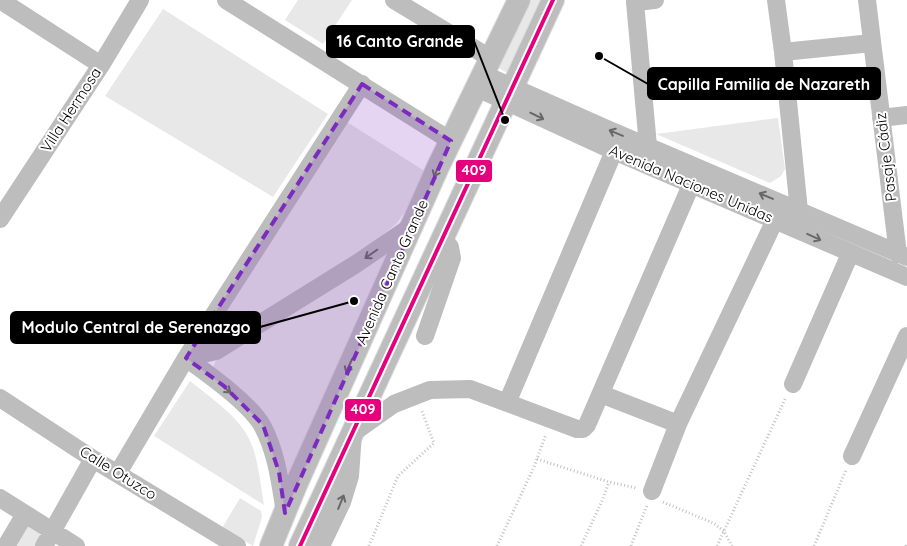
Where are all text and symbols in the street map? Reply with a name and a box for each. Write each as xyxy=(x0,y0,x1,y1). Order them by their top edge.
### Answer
callout: 16 Canto Grande xyxy=(327,26,474,57)
text: 16 Canto Grande xyxy=(336,31,464,51)
street label: Villa Hermosa xyxy=(36,64,105,156)
callout: Capilla Familia de Nazareth xyxy=(648,68,880,99)
text: Capilla Familia de Nazareth xyxy=(658,74,870,94)
one-way arrow xyxy=(529,111,544,121)
street label: Pasaje Cádiz xyxy=(871,112,900,202)
one-way arrow xyxy=(609,127,624,137)
street label: Avenida Naciones Unidas xyxy=(607,140,776,227)
line badge: 409 xyxy=(455,159,493,183)
text: 409 xyxy=(462,161,486,179)
one-way arrow xyxy=(432,162,442,177)
one-way arrow xyxy=(759,191,774,201)
street label: Avenida Canto Grande xyxy=(351,196,432,347)
one-way arrow xyxy=(806,232,821,242)
one-way arrow xyxy=(364,249,378,259)
callout: Modulo Central de Serenazgo xyxy=(11,312,260,343)
text: Modulo Central de Serenazgo xyxy=(22,317,250,337)
one-way arrow xyxy=(344,358,354,373)
one-way arrow xyxy=(218,382,231,393)
line badge: 409 xyxy=(344,398,382,422)
text: 409 xyxy=(351,400,375,418)
street label: Calle Otuzco xyxy=(76,441,160,504)
one-way arrow xyxy=(337,495,347,510)

